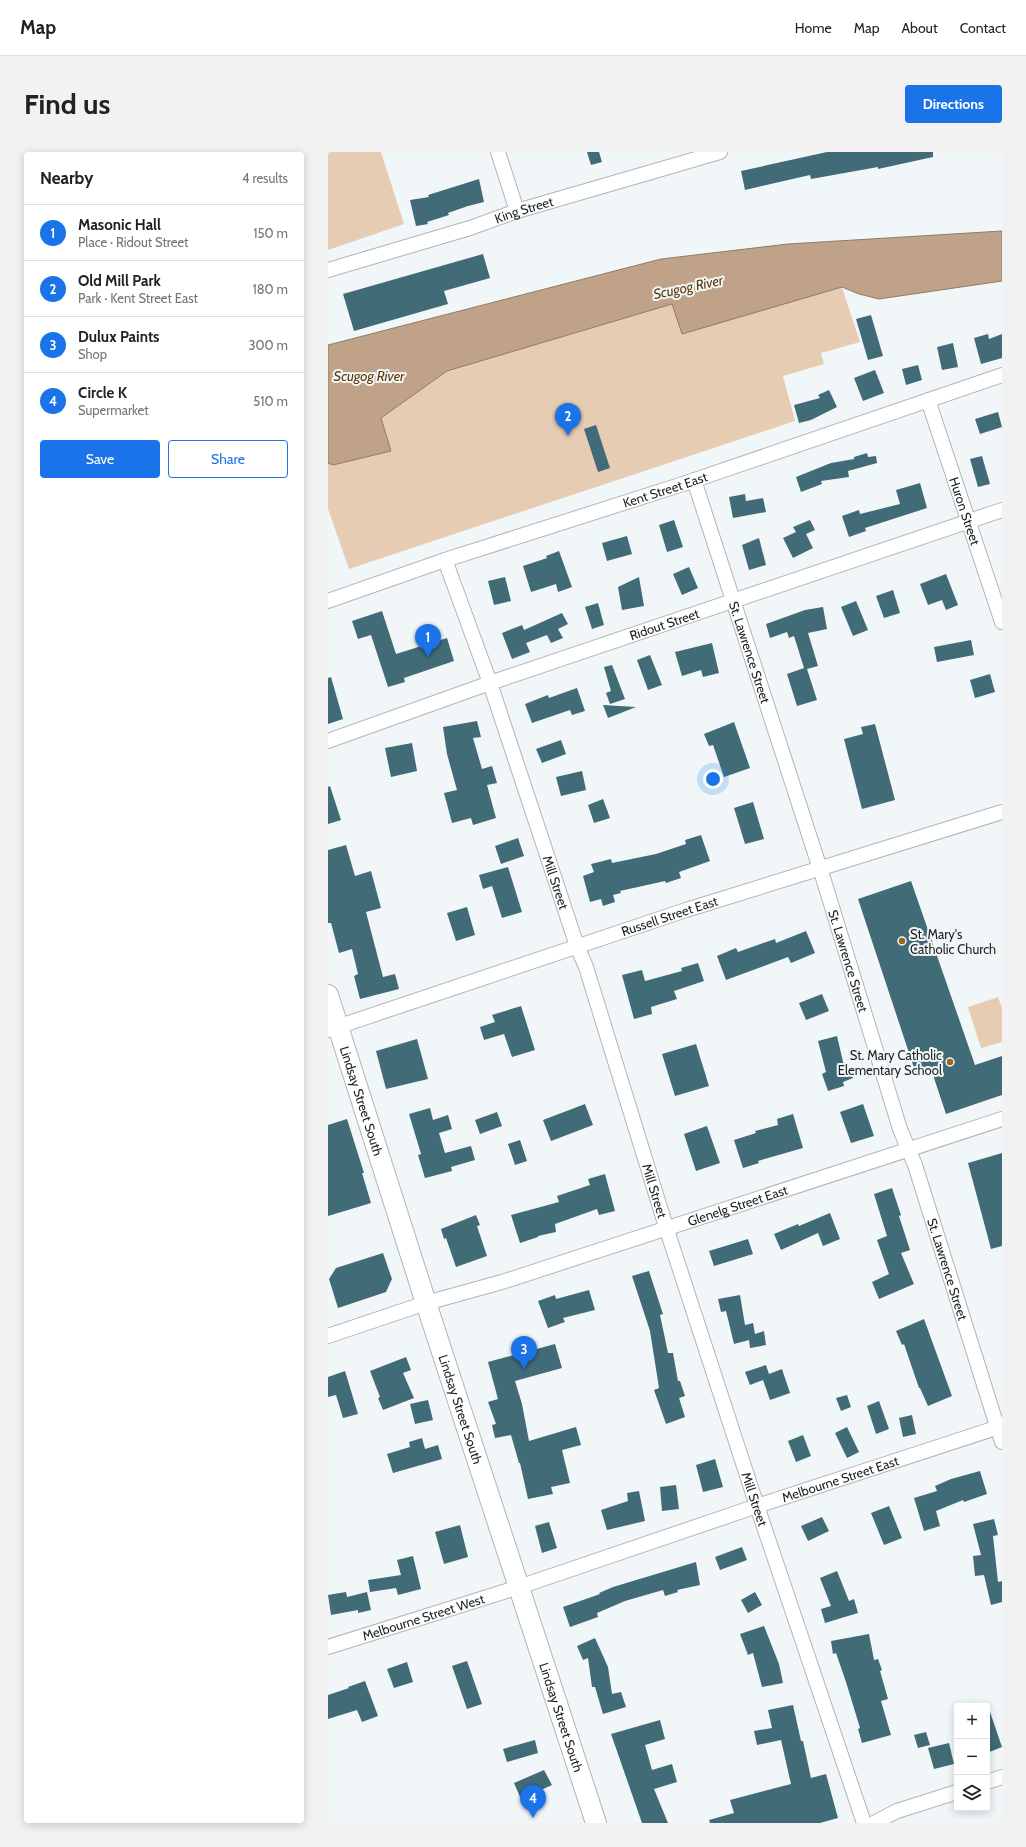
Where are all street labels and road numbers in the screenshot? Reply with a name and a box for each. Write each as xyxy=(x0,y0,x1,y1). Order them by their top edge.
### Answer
street label: King Street xyxy=(492,193,556,226)
street label: Kent Street East xyxy=(621,468,710,511)
street label: Huron Street xyxy=(946,475,984,548)
street label: St. Lawrence Street xyxy=(726,599,774,706)
street label: Ridout Street xyxy=(627,605,702,643)
street label: Mill Street xyxy=(540,853,573,912)
street label: Russell Street East xyxy=(619,892,720,939)
street label: St. Lawrence Street xyxy=(825,908,872,1015)
street label: Lindsay Street South xyxy=(337,1044,387,1158)
street label: Mill Street xyxy=(639,1162,671,1220)
street label: Glenelg Street East xyxy=(685,1181,790,1229)
street label: St. Lawrence Street xyxy=(924,1216,971,1323)
street label: Lindsay Street South xyxy=(435,1353,486,1466)
street label: Melbourne Street East xyxy=(780,1452,901,1505)
street label: Mill Street xyxy=(738,1470,771,1529)
street label: Melbourne Street West xyxy=(360,1590,487,1644)
street label: Lindsay Street South xyxy=(536,1661,587,1774)

